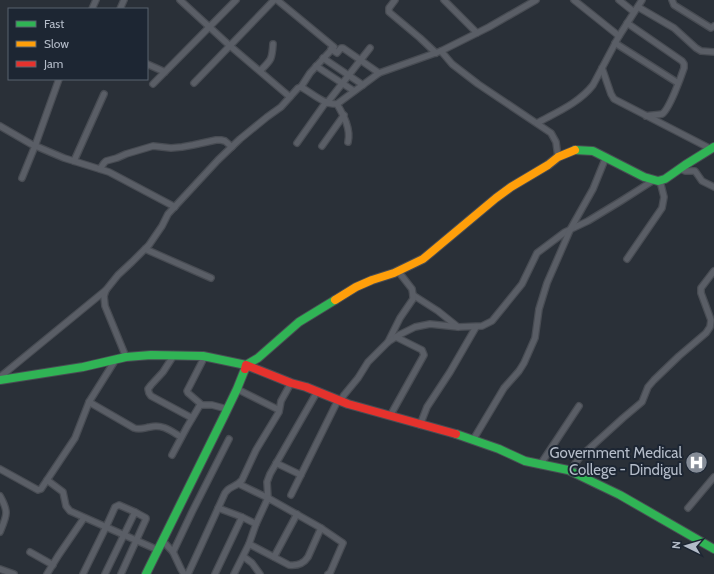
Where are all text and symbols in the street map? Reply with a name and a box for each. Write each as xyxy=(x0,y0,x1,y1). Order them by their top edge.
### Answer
legend xyxy=(8,8,148,80)
text: Fast xyxy=(44,16,64,31)
text: Slow xyxy=(44,36,69,51)
text: Jam xyxy=(43,56,63,71)
place label: Government Medical College - Dindigul xyxy=(550,444,682,479)
hospital icon: Government Medical College - Dindigul xyxy=(684,449,710,475)
north arrow xyxy=(666,526,706,566)
text: N xyxy=(669,541,683,550)

